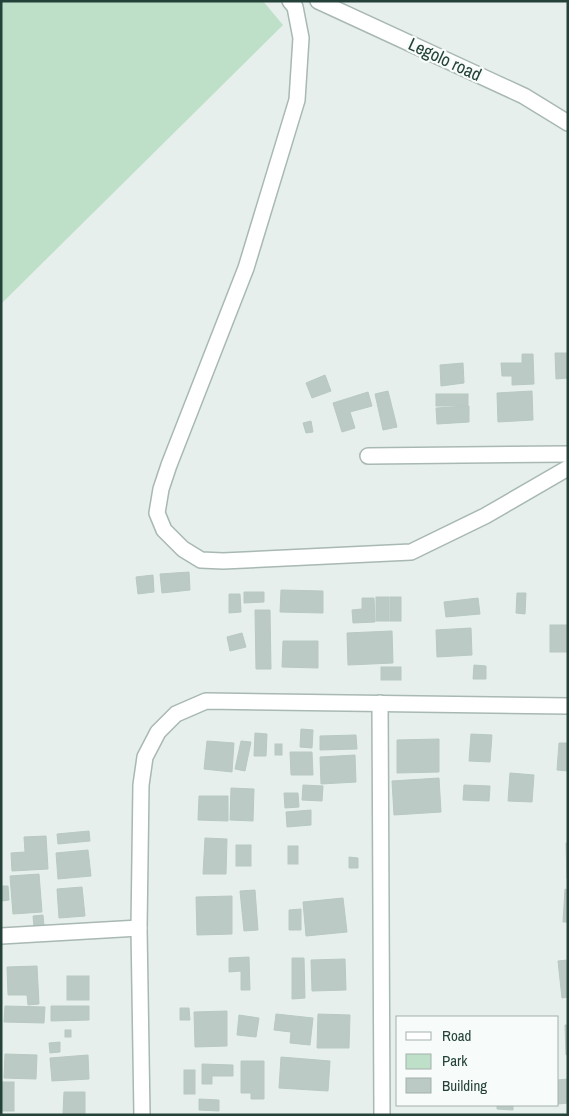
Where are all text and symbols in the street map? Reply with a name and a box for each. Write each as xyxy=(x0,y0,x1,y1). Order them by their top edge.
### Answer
street label: Legolo road xyxy=(404,31,486,87)
legend xyxy=(396,1016,559,1106)
text: Road xyxy=(442,1025,471,1046)
text: Park xyxy=(442,1050,468,1071)
text: Building xyxy=(442,1075,487,1096)

